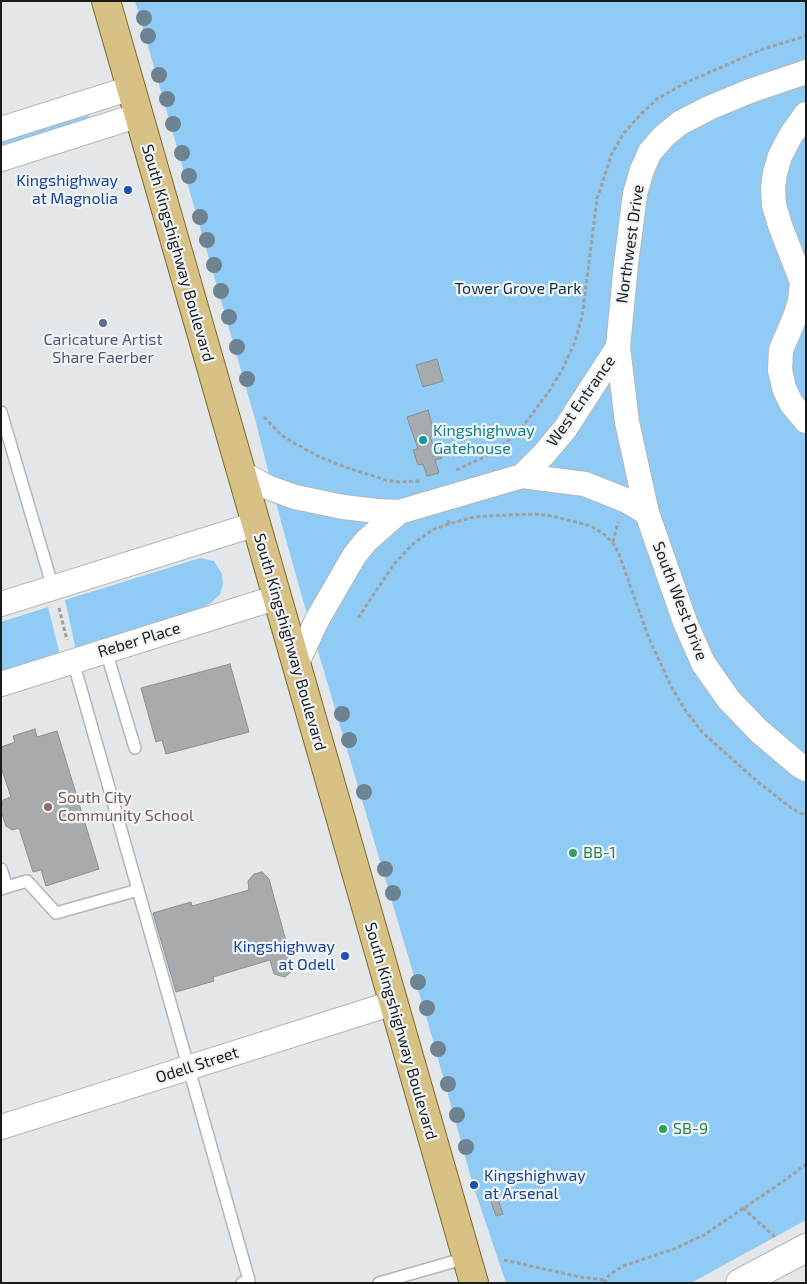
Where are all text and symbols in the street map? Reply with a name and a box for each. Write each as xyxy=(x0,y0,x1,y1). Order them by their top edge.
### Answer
street label: South Kingshighway Boulevard xyxy=(138,142,218,364)
place label: Kingshighway at Magnolia xyxy=(16,171,118,209)
street label: Northwest Drive xyxy=(612,183,648,305)
marker: Kingshighway at Magnolia xyxy=(122,184,134,196)
park label: Tower Grove Park xyxy=(455,279,581,299)
marker: Caricature Artist Share Faerber xyxy=(97,317,109,329)
place label: Caricature Artist Share Faerber xyxy=(43,330,163,368)
street label: West Entrance xyxy=(543,352,619,450)
place label: Kingshighway Gatehouse xyxy=(433,421,535,459)
marker: Kingshighway Gatehouse xyxy=(417,434,429,446)
street label: South Kingshighway Boulevard xyxy=(250,531,330,753)
street label: South West Drive xyxy=(649,539,711,663)
street label: Reber Place xyxy=(95,618,183,662)
place label: South City Community School xyxy=(58,788,194,826)
marker: South City Community School xyxy=(42,801,54,813)
place label: BB-1 xyxy=(583,843,616,863)
marker: BB-1 xyxy=(567,847,579,859)
street label: South Kingshighway Boulevard xyxy=(361,920,441,1142)
place label: Kingshighway at Odell xyxy=(233,937,335,975)
marker: Kingshighway at Odell xyxy=(339,950,351,962)
street label: Odell Street xyxy=(153,1043,241,1087)
place label: SB-9 xyxy=(673,1119,708,1139)
marker: SB-9 xyxy=(657,1123,669,1135)
place label: Kingshighway at Arsenal xyxy=(484,1166,586,1204)
marker: Kingshighway at Arsenal xyxy=(468,1179,480,1191)

